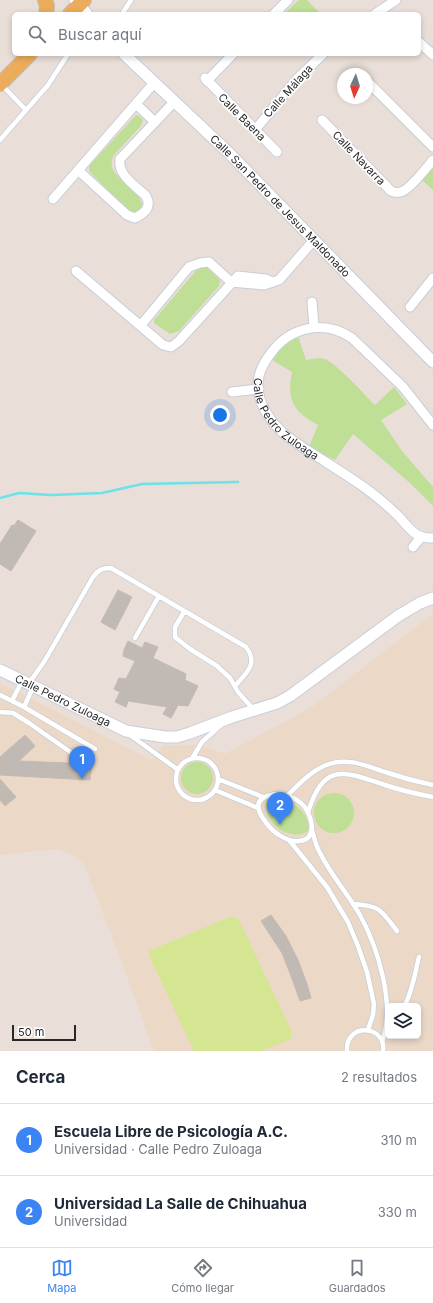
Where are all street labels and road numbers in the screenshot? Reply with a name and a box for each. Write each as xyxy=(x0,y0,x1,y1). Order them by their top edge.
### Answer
street label: Calle Málaga xyxy=(260,61,316,121)
street label: Calle Baena xyxy=(215,90,269,144)
street label: Calle Navarra xyxy=(330,128,388,188)
street label: Calle San Pedro de Jesus Maldonado xyxy=(207,132,354,280)
street label: Calle Pedro Zuloaga xyxy=(251,377,321,463)
street label: Calle Pedro Zuloaga xyxy=(13,671,113,730)

